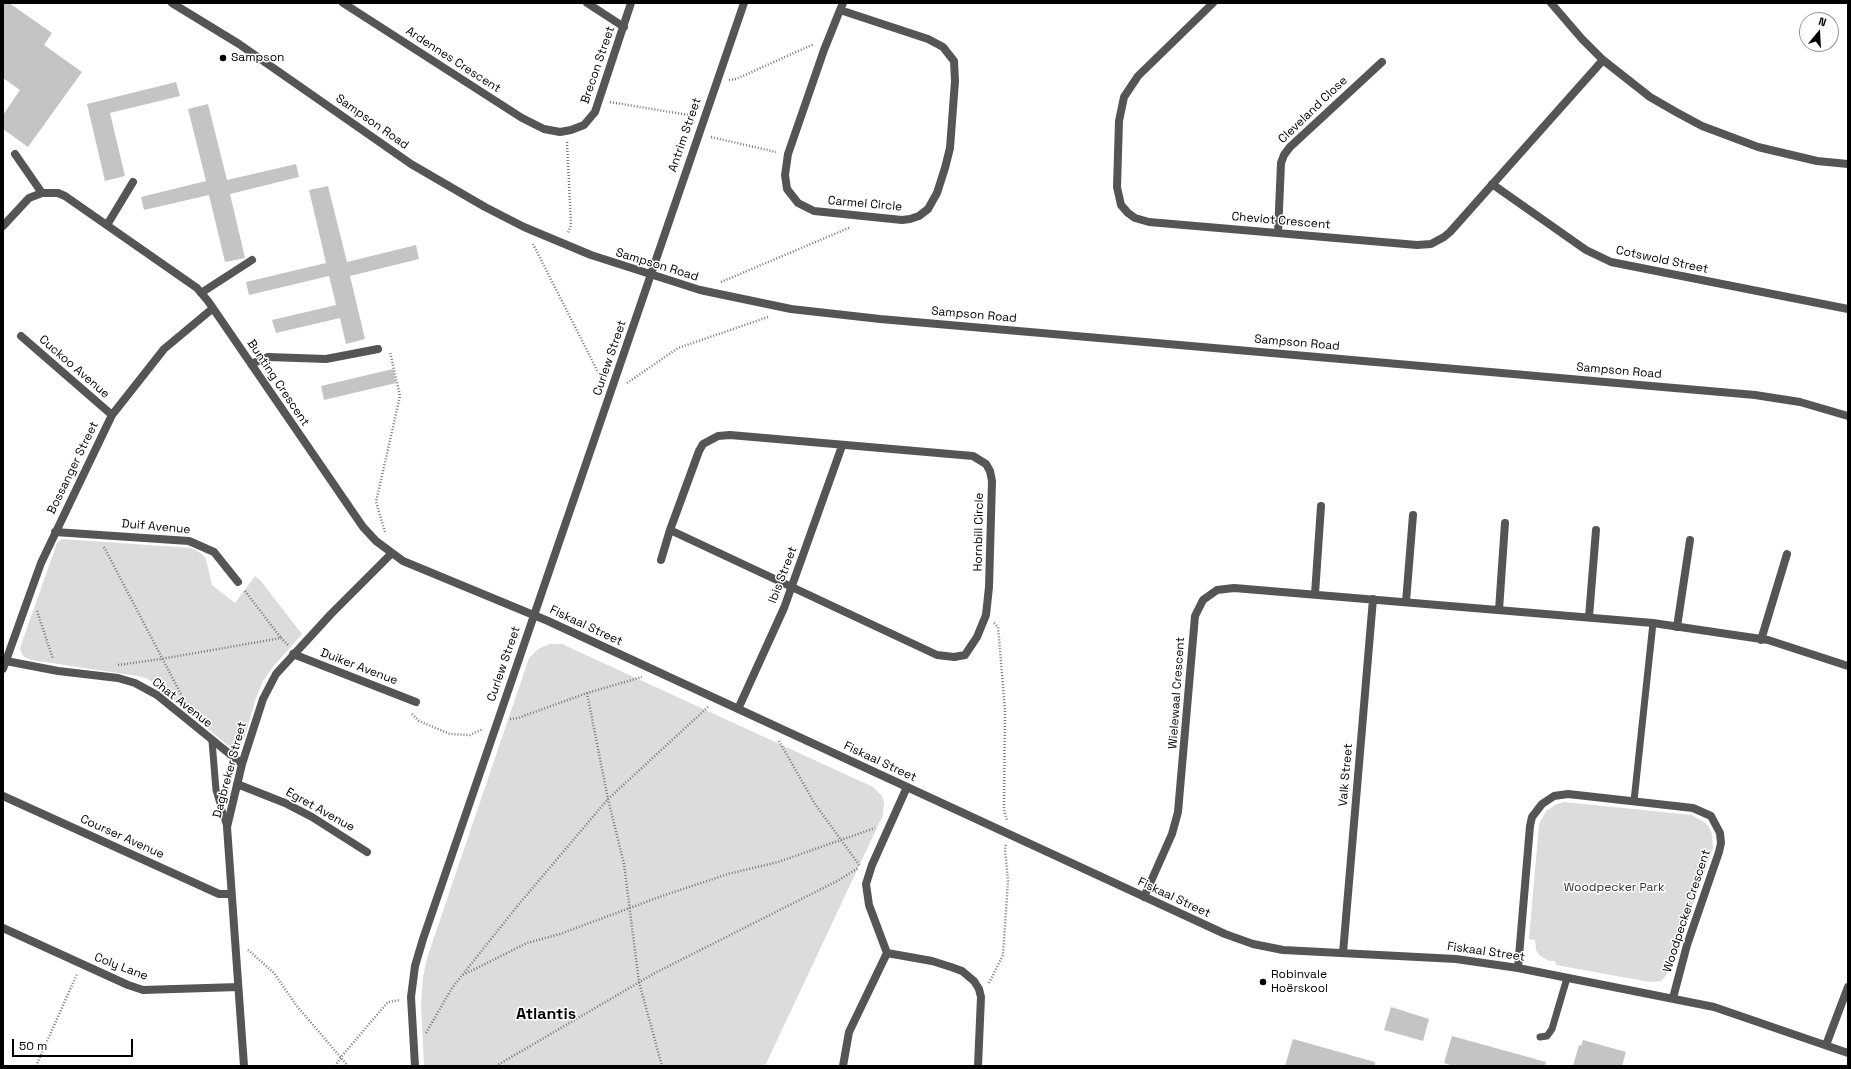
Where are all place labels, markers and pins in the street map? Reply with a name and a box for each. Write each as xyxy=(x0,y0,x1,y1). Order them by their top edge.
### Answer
place label: Sampson xyxy=(231,51,284,65)
marker: Sampson xyxy=(218,53,228,63)
place label: Robinvale Hoërskool xyxy=(1271,968,1328,996)
marker: Robinvale Hoërskool xyxy=(1258,977,1268,987)

